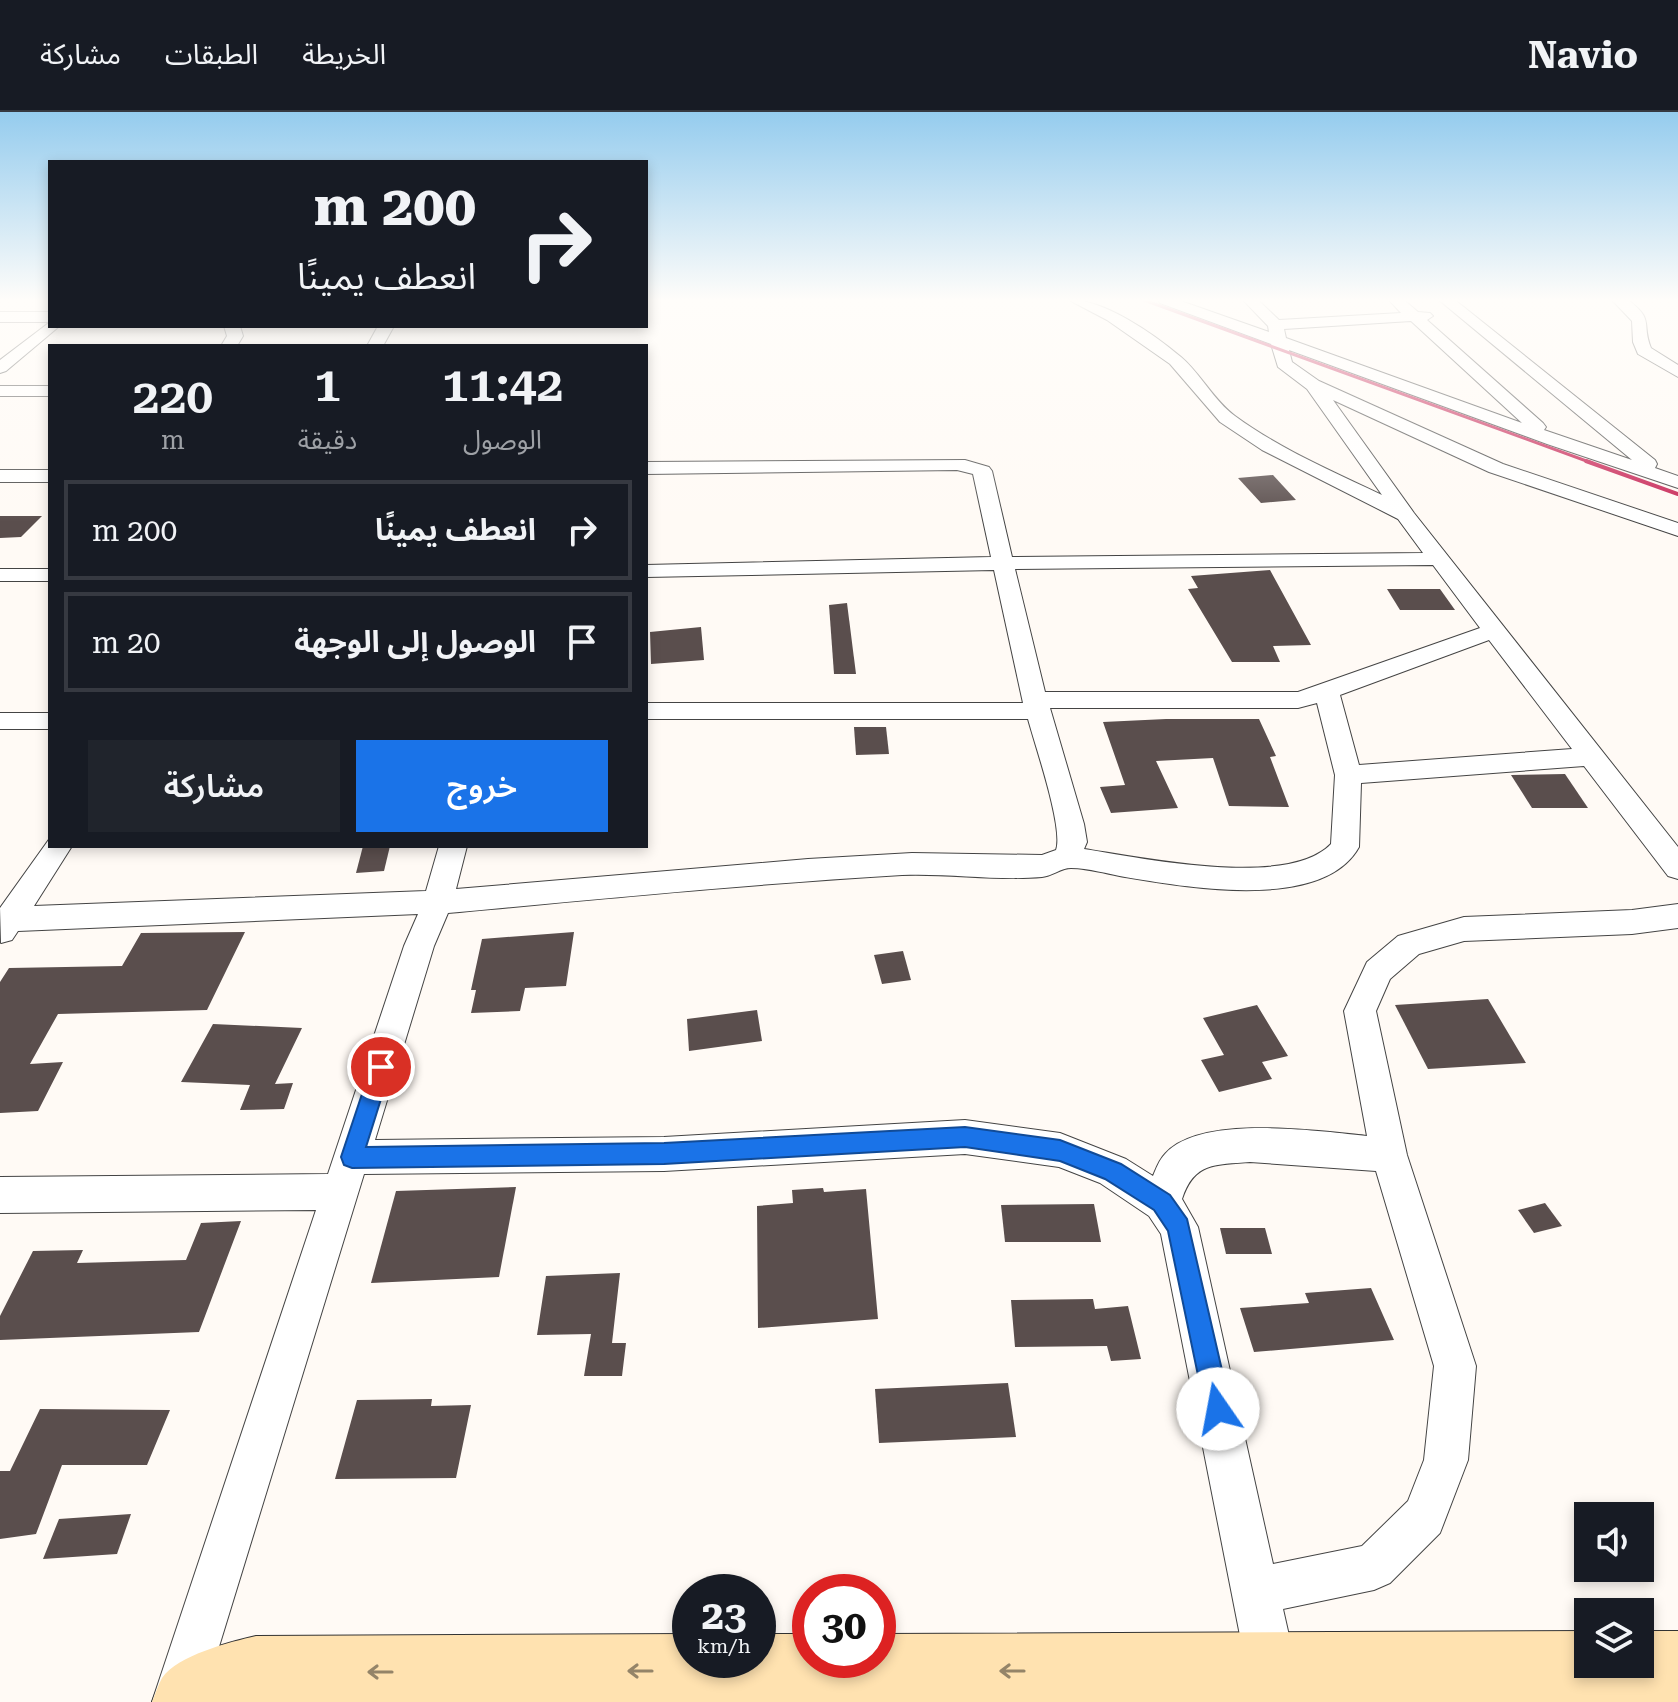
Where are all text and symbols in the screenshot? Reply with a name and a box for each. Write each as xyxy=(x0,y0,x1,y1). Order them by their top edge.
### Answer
text: Navio xyxy=(1528,33,1638,77)
text: مشاركة xyxy=(40,38,121,71)
text: الطبقات xyxy=(165,38,258,71)
text: الخريطة xyxy=(302,38,386,71)
text: 200 m xyxy=(314,173,476,239)
icon: right xyxy=(504,192,608,296)
text: انعطف يمينًا xyxy=(297,256,476,298)
text: 1 xyxy=(314,357,341,413)
text: 11:42 xyxy=(442,357,563,413)
text: 220 xyxy=(133,369,213,425)
text: m xyxy=(161,425,185,455)
text: دقيقة xyxy=(298,425,357,455)
text: الوصول xyxy=(463,425,542,455)
icon: right xyxy=(560,508,604,552)
text: انعطف يمينًا xyxy=(375,512,536,547)
text: 200 m xyxy=(92,513,177,548)
icon: arrive xyxy=(560,620,604,664)
text: الوصول إلى الوجهة xyxy=(294,624,536,659)
text: 20 m xyxy=(92,625,161,660)
button: مشاركة xyxy=(88,740,340,832)
button: خروج xyxy=(356,740,608,832)
pin xyxy=(347,1033,415,1101)
icon: arrive xyxy=(359,1045,403,1089)
position arrow xyxy=(1176,1367,1260,1451)
map controls xyxy=(1574,1502,1654,1678)
button: sound xyxy=(1574,1502,1654,1582)
speed limit sign: 30 xyxy=(792,1574,896,1678)
text: 23 xyxy=(702,1592,746,1639)
button: layers xyxy=(1574,1598,1654,1678)
text: km/h xyxy=(697,1634,751,1658)
one-way arrow xyxy=(627,1663,654,1679)
one-way arrow xyxy=(999,1663,1026,1679)
one-way arrow xyxy=(367,1664,394,1680)

